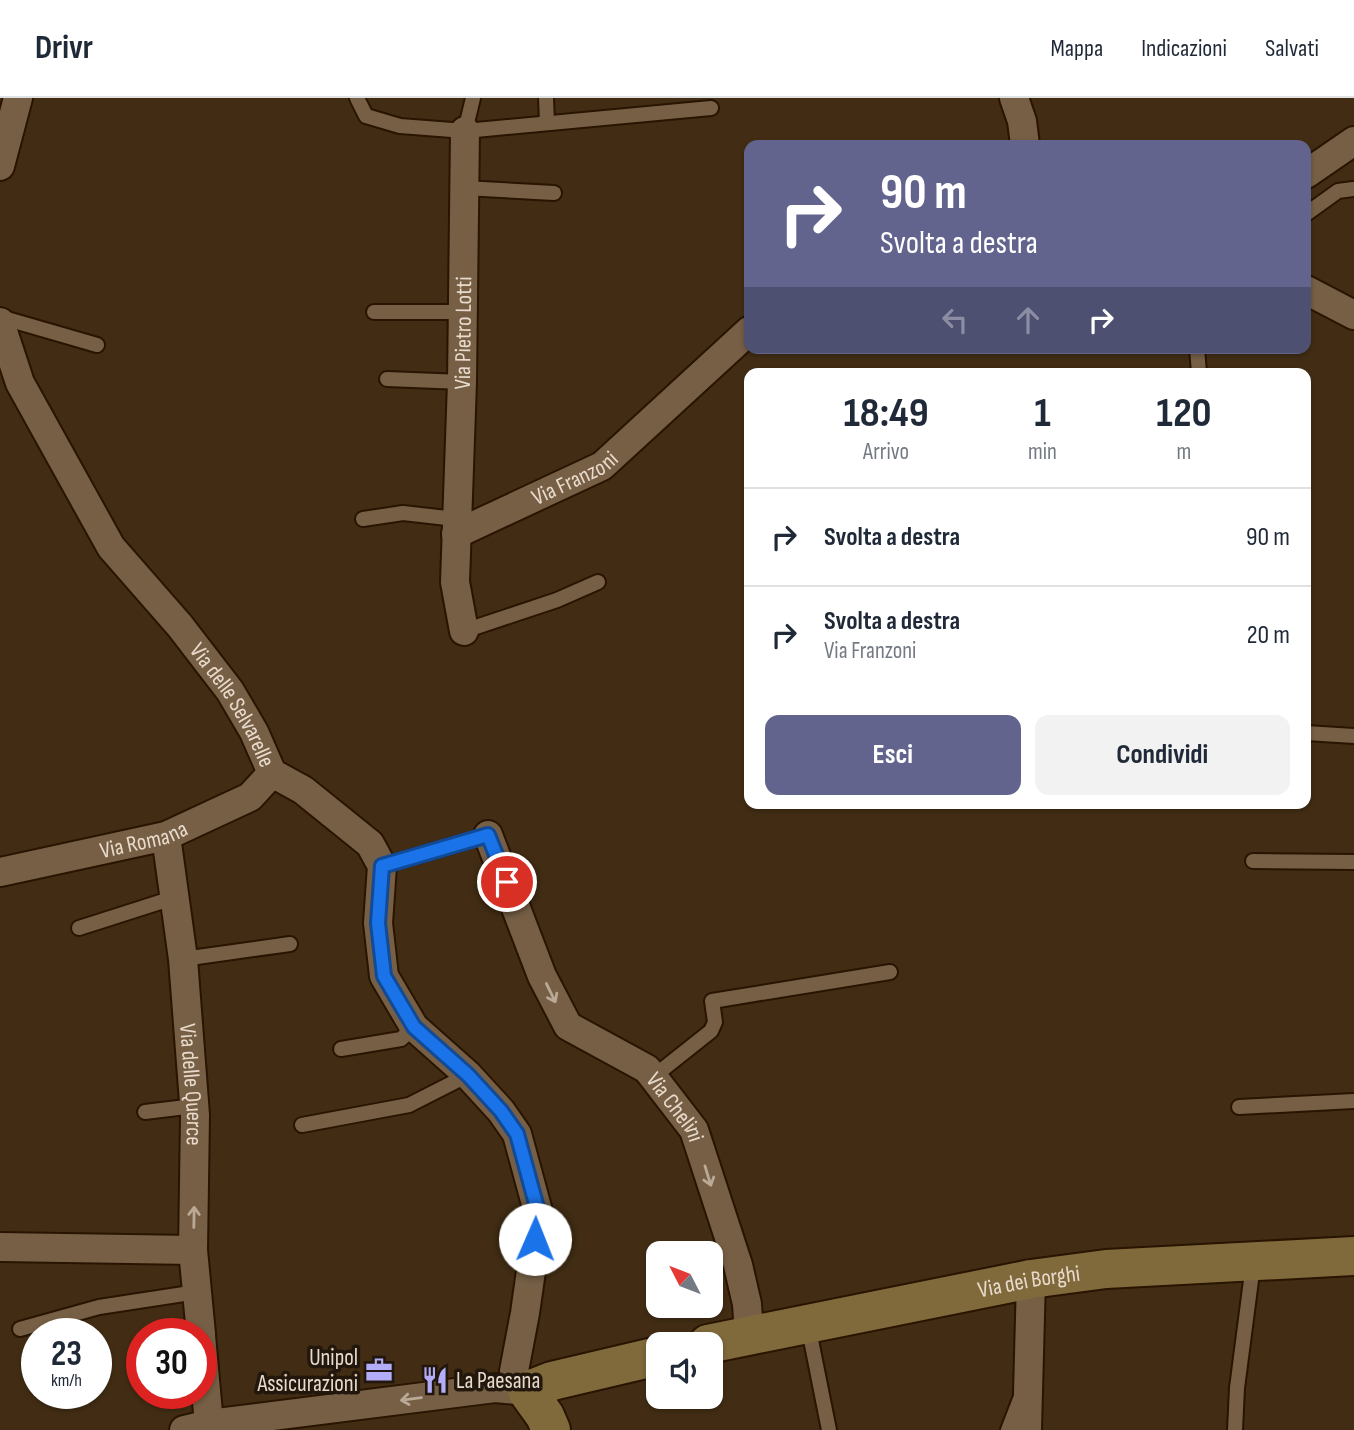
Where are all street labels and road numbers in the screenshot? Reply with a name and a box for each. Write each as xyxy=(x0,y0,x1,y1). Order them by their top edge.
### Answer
street label: Via Pietro Lotti xyxy=(449,276,478,390)
street label: Via Franzoni xyxy=(527,445,624,512)
street label: Via delle Selvarelle xyxy=(183,638,281,772)
street label: Via Romana xyxy=(97,815,192,865)
street label: Via delle Querce xyxy=(173,1022,208,1146)
street label: Via Chelini xyxy=(640,1067,710,1145)
street label: Via dei Borghi xyxy=(975,1260,1082,1304)

